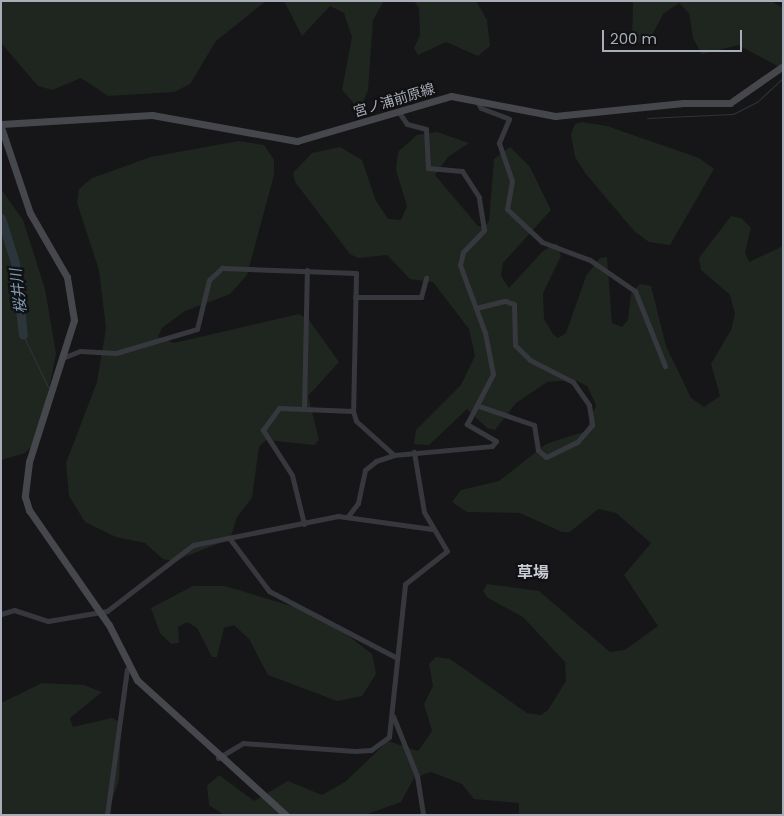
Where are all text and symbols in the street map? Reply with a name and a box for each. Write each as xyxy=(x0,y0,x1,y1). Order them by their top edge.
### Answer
scale bar xyxy=(604,20,744,52)
text: 200 m xyxy=(610,28,657,49)
street label: 宮ノ浦前原線 xyxy=(351,80,437,120)
water label: 桜井川 xyxy=(6,268,30,314)
district label: 草場 xyxy=(517,563,549,583)

